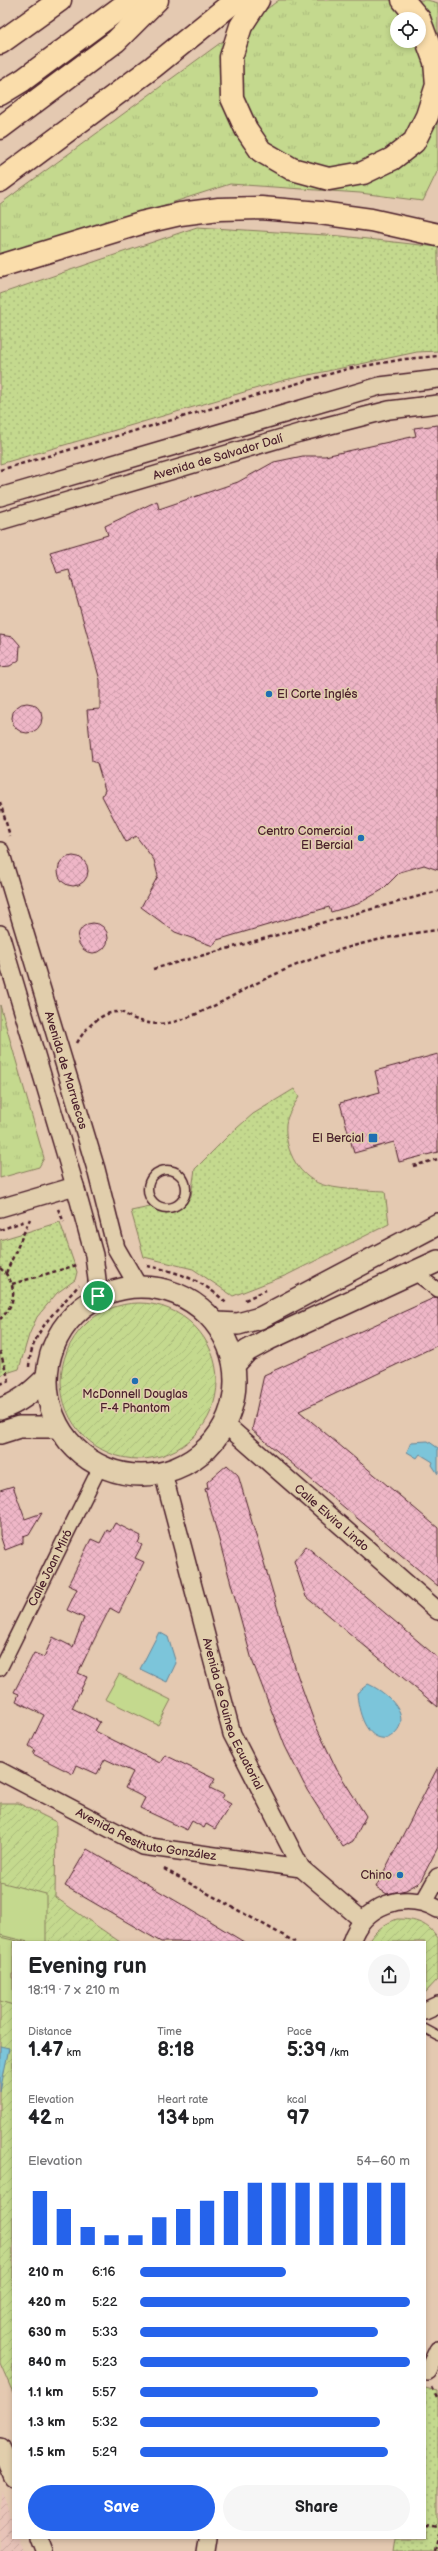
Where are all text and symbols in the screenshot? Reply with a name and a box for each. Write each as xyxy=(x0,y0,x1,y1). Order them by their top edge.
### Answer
map controls xyxy=(390,12,426,48)
button: locate xyxy=(390,12,426,48)
street label: Avenida de Salvador Dalí xyxy=(151,431,285,484)
place label: El Corte Inglés xyxy=(277,687,358,702)
marker: El Corte Inglés xyxy=(264,689,274,699)
place label: Centro Comercial El Bercial xyxy=(258,824,353,853)
marker: Centro Comercial El Bercial xyxy=(356,833,366,843)
street label: Avenida de Marruecos xyxy=(41,1010,91,1131)
place label: El Bercial xyxy=(312,1131,364,1146)
marker: El Bercial xyxy=(367,1132,379,1144)
pin xyxy=(81,1279,115,1313)
icon: arrive xyxy=(87,1285,109,1307)
marker: McDonnell Douglas F-4 Phantom xyxy=(130,1376,140,1386)
place label: McDonnell Douglas F-4 Phantom xyxy=(82,1387,188,1416)
street label: Calle Elvira Lindo xyxy=(291,1481,372,1555)
street label: Calle Joan Miró xyxy=(25,1527,76,1609)
street label: Avenida de Guinea Ecuatorial xyxy=(199,1636,266,1792)
street label: Avenida Restituto González xyxy=(73,1805,217,1864)
place label: Chino xyxy=(360,1868,392,1883)
marker: Chino xyxy=(395,1870,405,1880)
text: Evening run xyxy=(28,1953,147,1980)
button: share xyxy=(368,1954,410,1996)
text: 18:19 · 7 × 210 m xyxy=(28,1982,120,1998)
text: Distance xyxy=(28,2025,72,2038)
text: Time xyxy=(157,2025,182,2038)
text: Pace xyxy=(287,2025,312,2038)
text: 1.47 xyxy=(28,2038,64,2062)
text: 8:18 xyxy=(157,2038,195,2062)
text: 5:39 xyxy=(287,2038,326,2062)
text: km xyxy=(64,2046,81,2059)
text: /km xyxy=(326,2046,349,2059)
text: Elevation xyxy=(28,2093,74,2106)
text: Heart rate xyxy=(157,2093,208,2106)
text: kcal xyxy=(287,2093,306,2106)
text: 42 xyxy=(28,2106,52,2130)
text: 134 xyxy=(157,2106,189,2130)
text: 97 xyxy=(287,2106,309,2130)
text: m xyxy=(52,2114,64,2127)
text: bpm xyxy=(189,2114,214,2127)
text: Elevation xyxy=(28,2153,82,2169)
text: 54–60 m xyxy=(356,2153,410,2169)
text: 210 m xyxy=(28,2264,64,2280)
text: 6:16 xyxy=(92,2264,116,2280)
text: 420 m xyxy=(28,2294,66,2310)
text: 5:22 xyxy=(92,2294,117,2310)
text: 630 m xyxy=(28,2324,66,2340)
text: 5:33 xyxy=(92,2324,118,2340)
text: 840 m xyxy=(28,2354,66,2370)
text: 5:23 xyxy=(92,2354,117,2370)
text: 1.1 km xyxy=(28,2384,63,2400)
text: 5:57 xyxy=(92,2384,116,2400)
text: 1.3 km xyxy=(28,2414,65,2430)
text: 5:32 xyxy=(92,2414,118,2430)
text: 1.5 km xyxy=(28,2444,65,2460)
text: 5:29 xyxy=(92,2444,117,2460)
button: Save xyxy=(28,2485,215,2531)
button: Share xyxy=(223,2485,410,2531)

